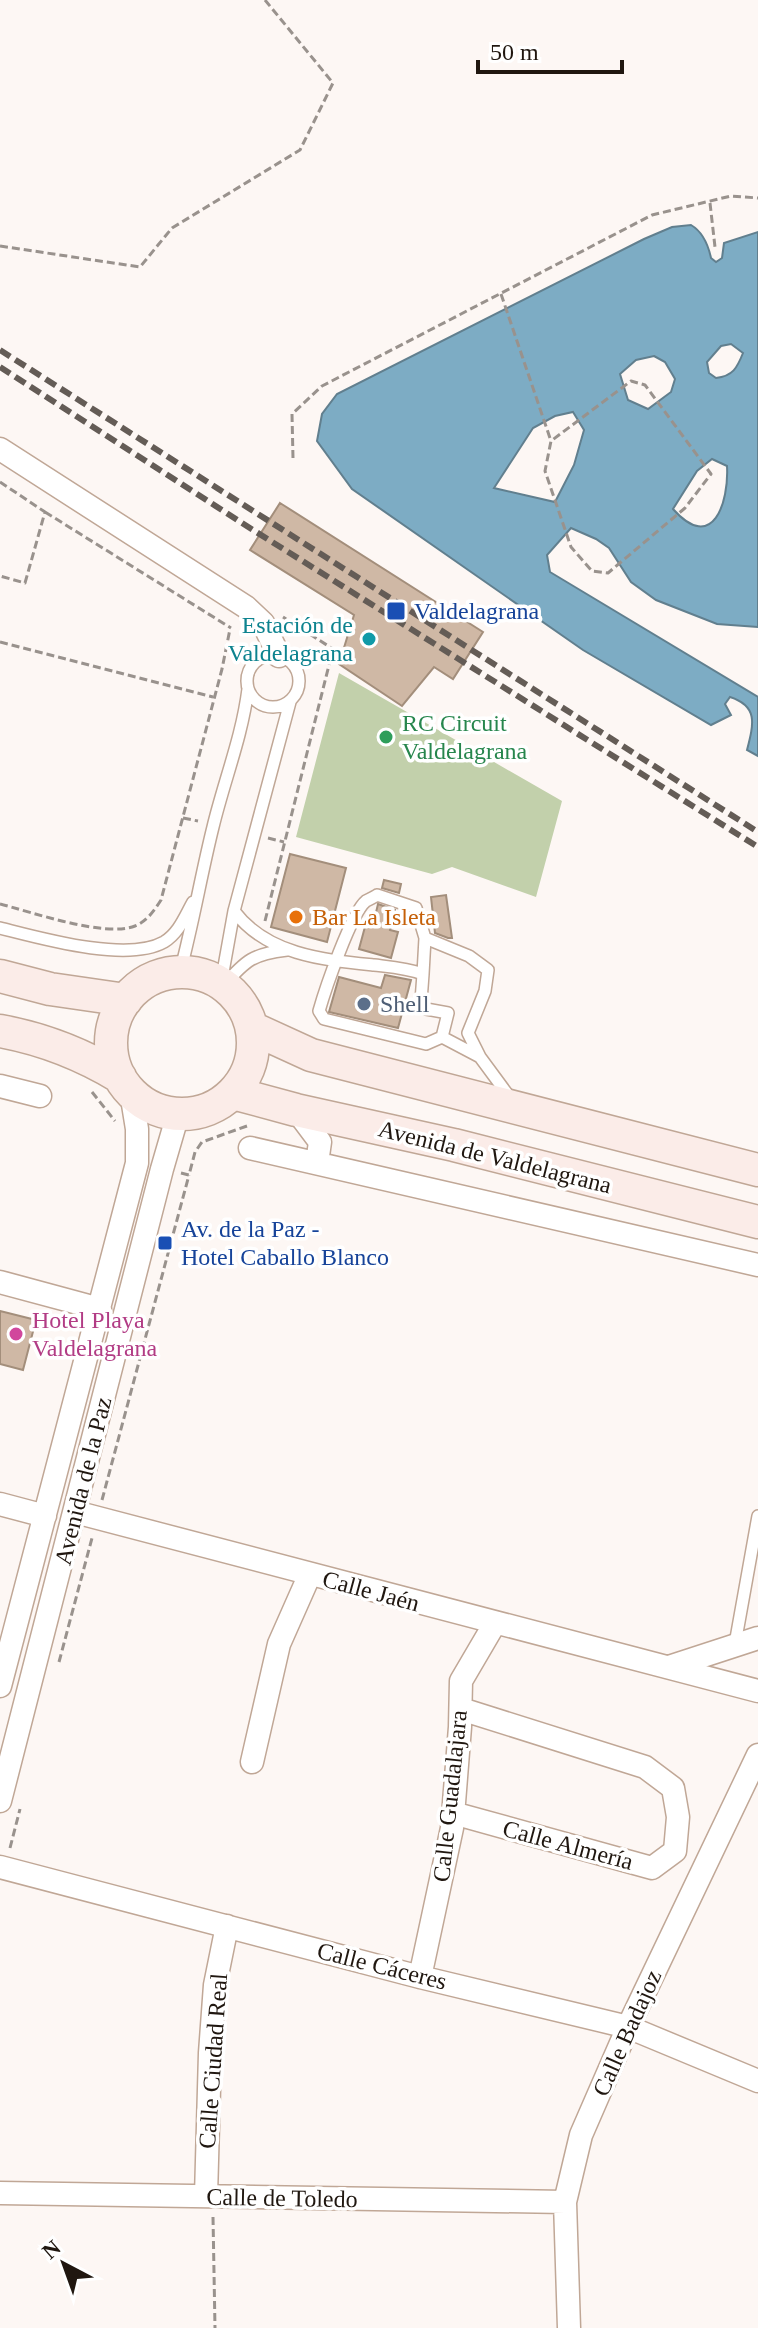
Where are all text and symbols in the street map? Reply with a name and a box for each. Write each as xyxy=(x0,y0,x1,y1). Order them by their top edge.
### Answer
scale bar xyxy=(478,24,622,74)
text: 50 m xyxy=(490,39,539,65)
place label: Valdelagrana xyxy=(414,598,540,624)
marker: Valdelagrana xyxy=(385,600,407,622)
place label: Estación de Valdelagrana xyxy=(228,612,353,666)
marker: Estación de Valdelagrana xyxy=(360,630,378,648)
place label: RC Circuit Valdelagrana xyxy=(402,710,528,764)
marker: RC Circuit Valdelagrana xyxy=(377,728,395,746)
place label: Bar La Isleta xyxy=(312,904,436,930)
marker: Bar La Isleta xyxy=(287,908,305,926)
place label: Shell xyxy=(380,991,430,1017)
marker: Shell xyxy=(355,995,373,1013)
street label: Avenida de Valdelagrana xyxy=(376,1115,614,1199)
place label: Av. de la Paz - Hotel Caballo Blanco xyxy=(181,1216,389,1270)
marker: Av. de la Paz - Hotel Caballo Blanco xyxy=(156,1234,174,1252)
place label: Hotel Playa Valdelagrana xyxy=(32,1307,158,1361)
marker: Hotel Playa Valdelagrana xyxy=(7,1325,25,1343)
street label: Avenida de la Paz xyxy=(50,1394,116,1568)
street label: Calle Jaén xyxy=(320,1566,422,1616)
street label: Calle Guadalajara xyxy=(428,1708,472,1883)
street label: Calle Almería xyxy=(500,1815,636,1875)
street label: Calle Cáceres xyxy=(315,1937,449,1995)
street label: Calle Badajoz xyxy=(588,1966,666,2100)
street label: Calle Ciudad Real xyxy=(194,1972,232,2150)
street label: Calle de Toledo xyxy=(206,2184,358,2212)
north arrow xyxy=(24,2224,104,2304)
text: N xyxy=(37,2235,65,2264)

